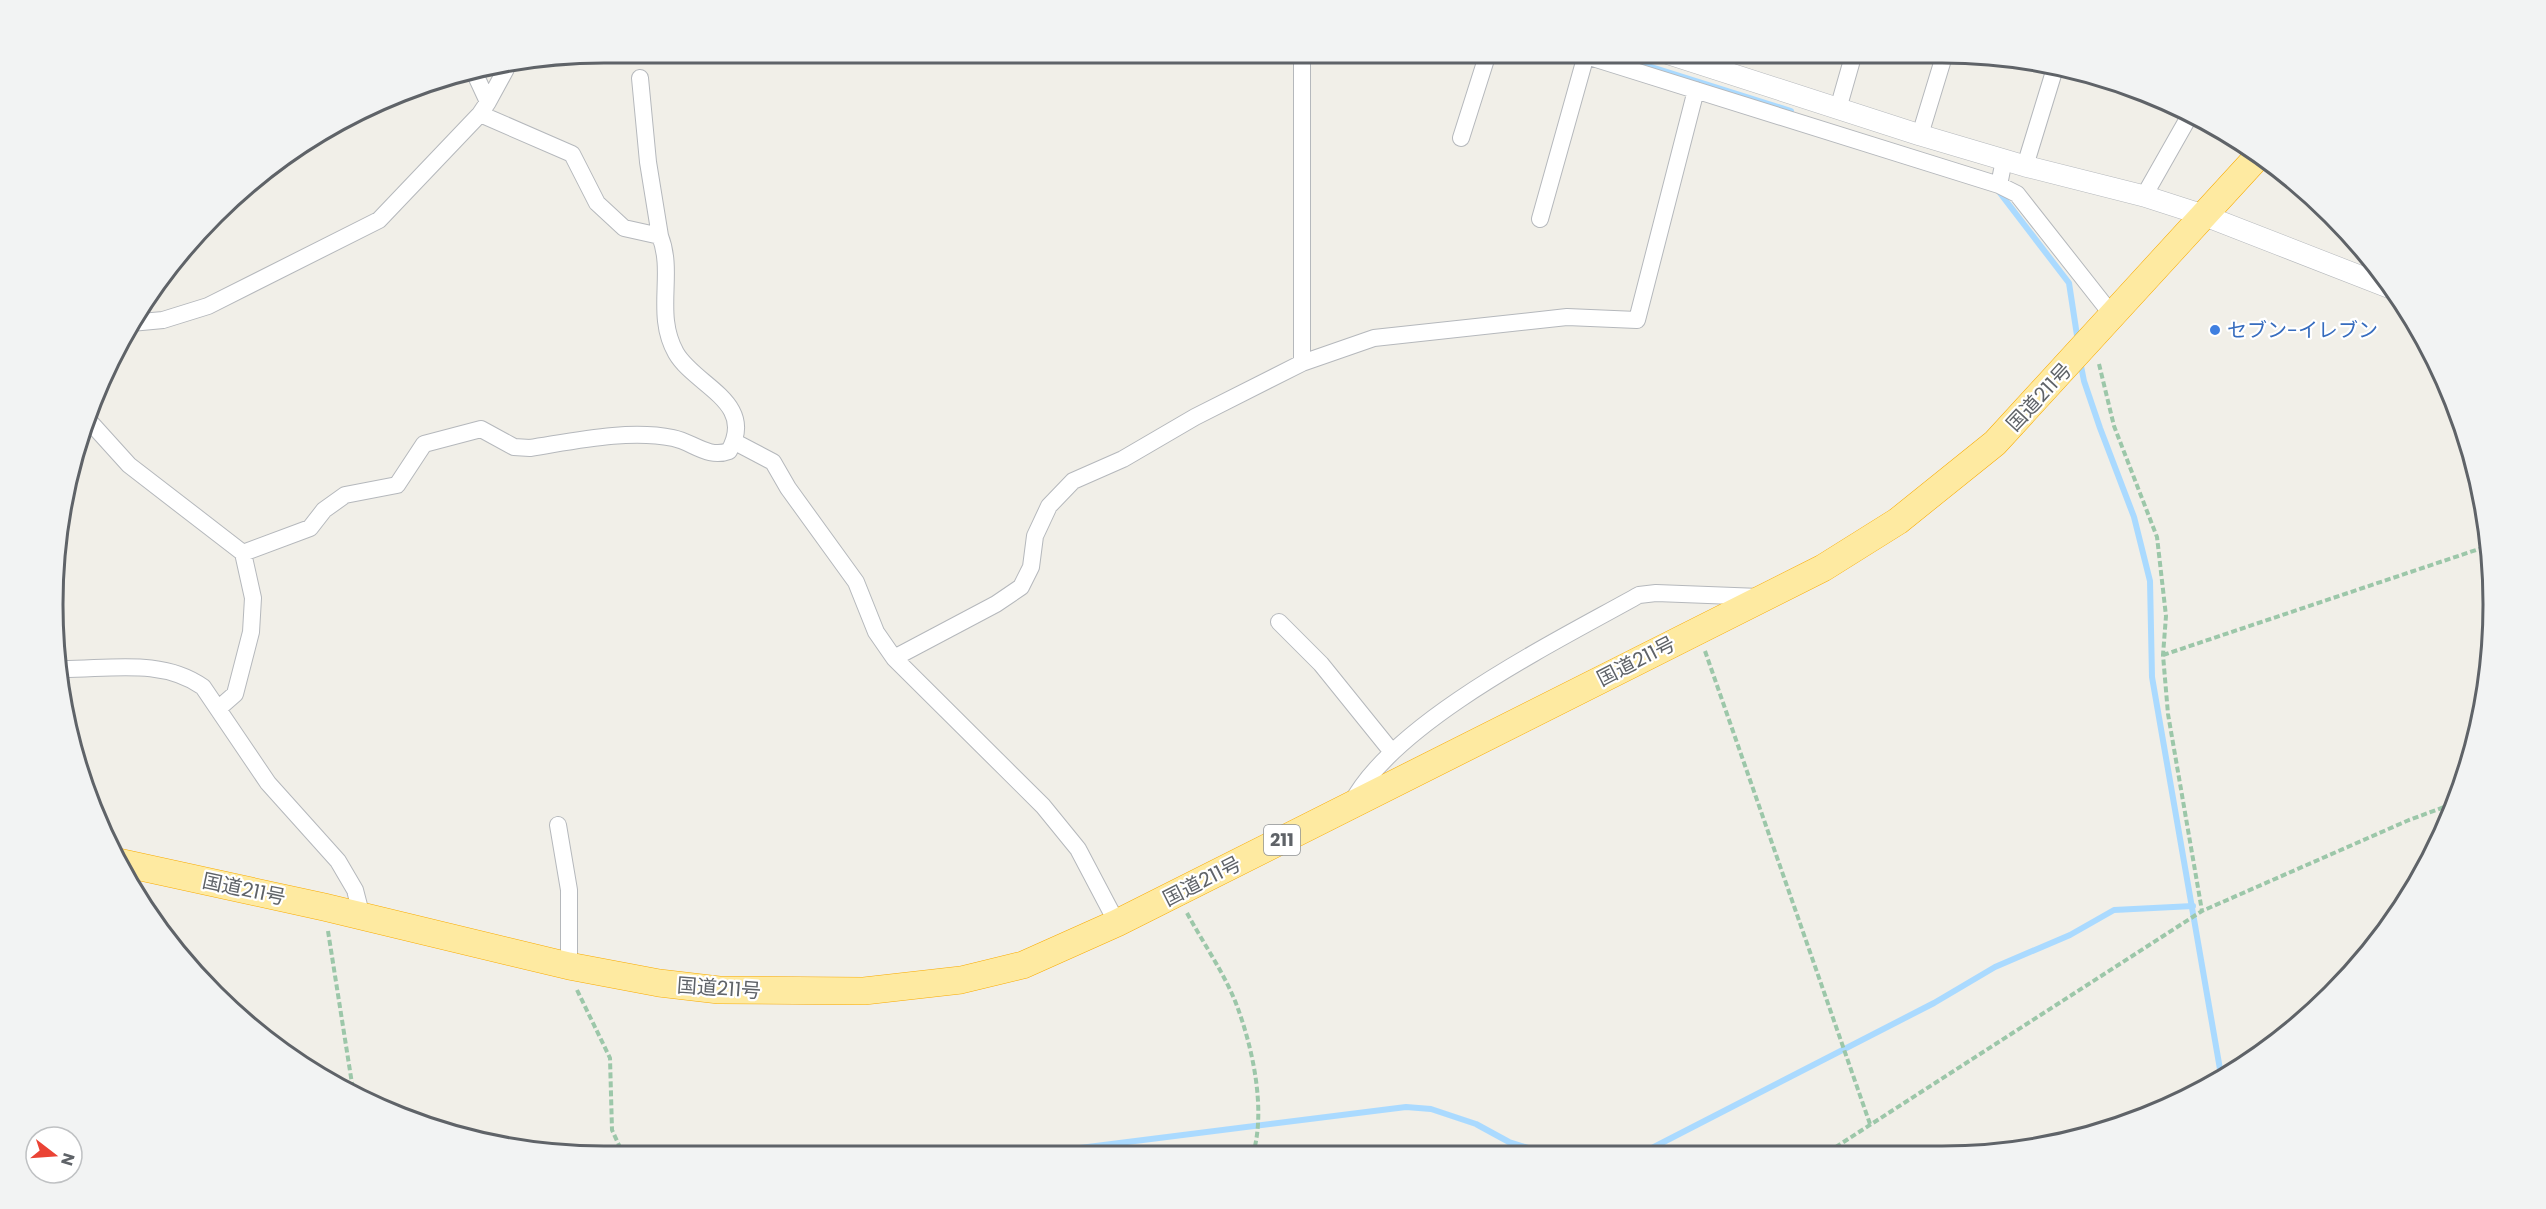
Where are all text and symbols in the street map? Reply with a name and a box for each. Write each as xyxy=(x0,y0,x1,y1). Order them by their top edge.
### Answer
place label: セブン-イレブン xyxy=(2227,316,2378,344)
marker: セブン-イレブン xyxy=(2208,323,2222,337)
street label: 国道211号 xyxy=(2000,357,2078,437)
street label: 国道211号 xyxy=(1592,629,1680,693)
road number: 211 xyxy=(1264,825,1300,855)
street label: 国道211号 xyxy=(1158,849,1246,913)
street label: 国道211号 xyxy=(200,867,288,911)
street label: 国道211号 xyxy=(676,971,762,1005)
north arrow xyxy=(24,1125,84,1185)
text: N xyxy=(55,1150,81,1168)

